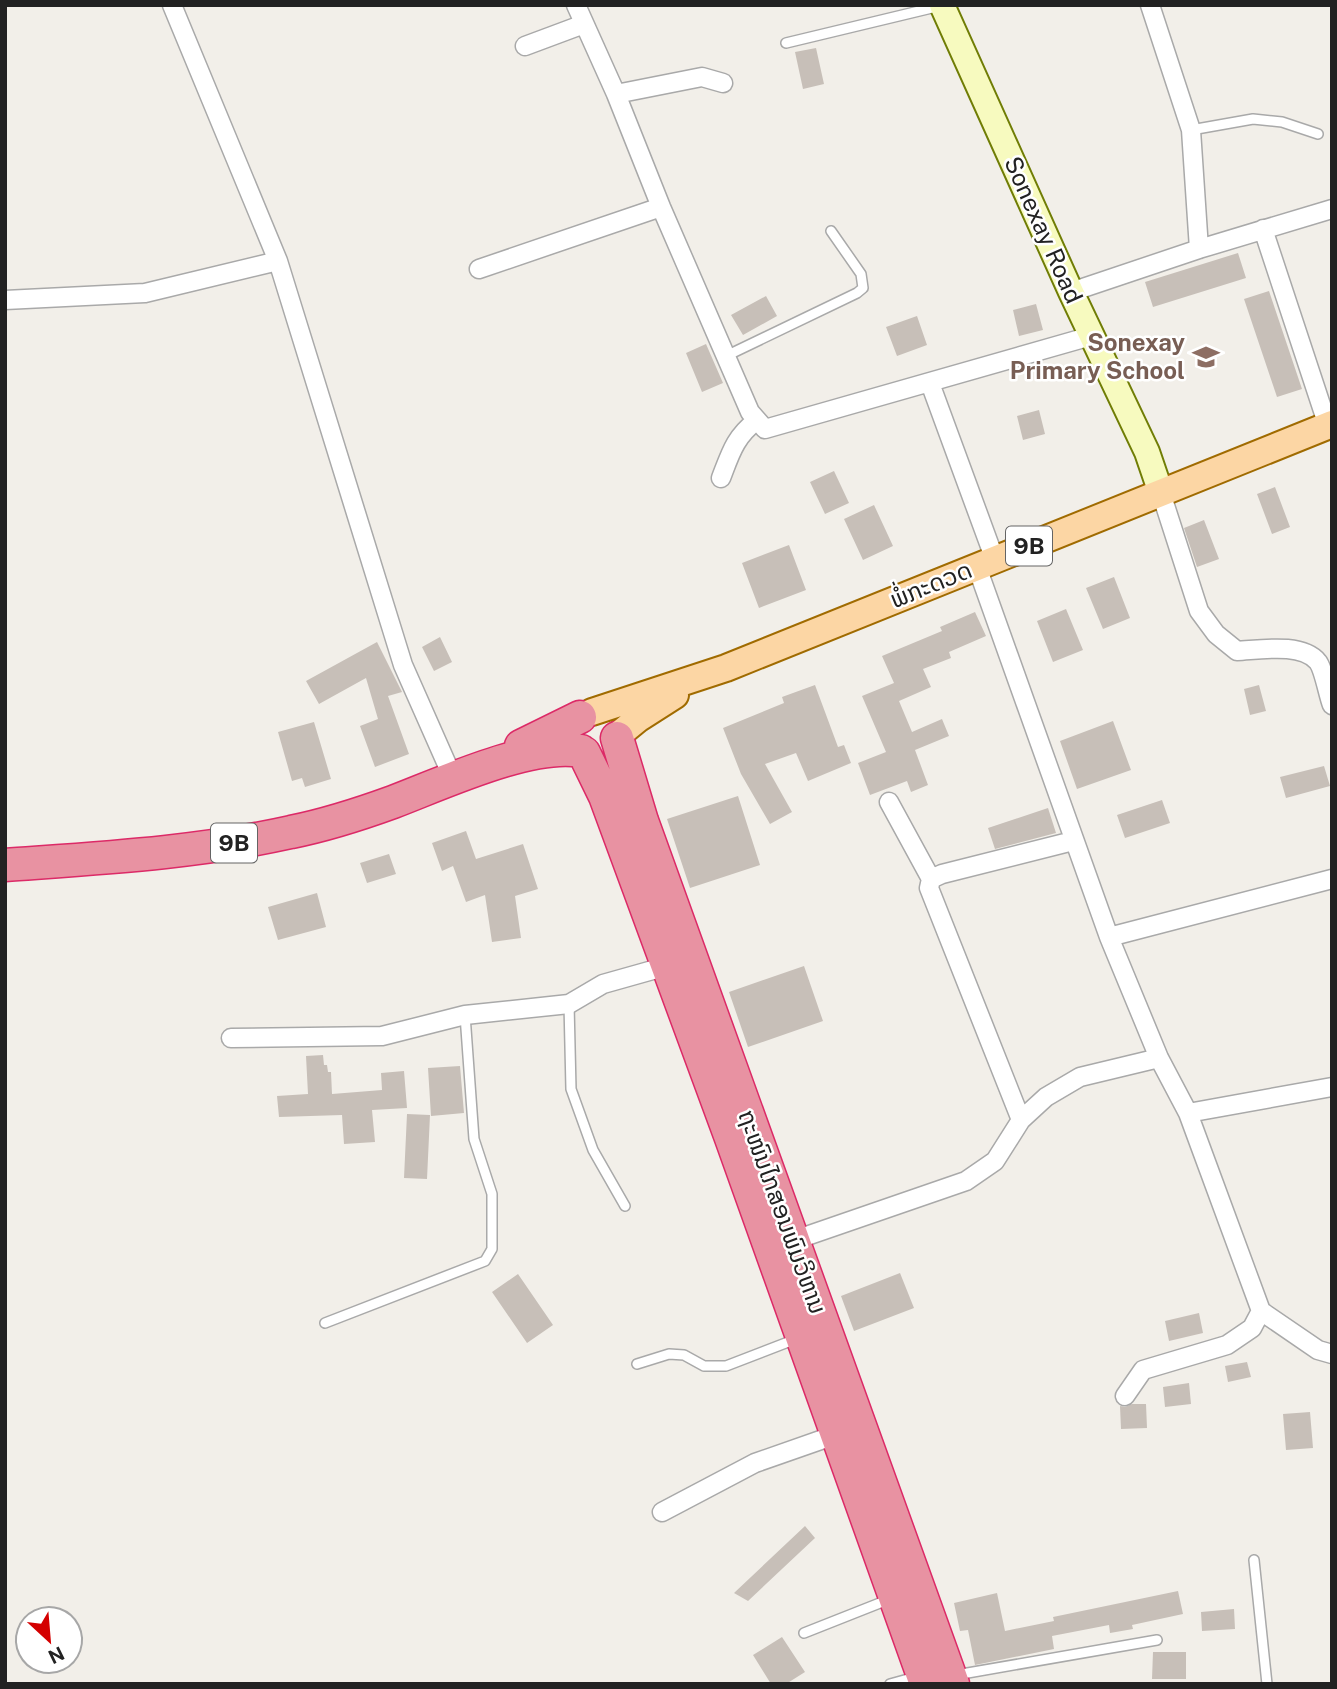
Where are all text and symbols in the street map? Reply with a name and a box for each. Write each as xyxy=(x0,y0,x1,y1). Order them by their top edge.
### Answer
street label: Sonexay Road xyxy=(999,152,1089,307)
place label: Sonexay Primary School xyxy=(1010,328,1185,384)
school or university icon: Sonexay Primary School xyxy=(1191,342,1221,372)
road number: 9B xyxy=(1006,526,1052,566)
street label: ພໍ່ກະດວດ xyxy=(884,552,976,613)
road number: 9B xyxy=(211,824,257,862)
street label: ຖະໜົນໄກສອນພົມວິຫານ xyxy=(733,1106,833,1318)
north arrow xyxy=(14,1605,84,1675)
text: N xyxy=(45,1642,68,1668)

